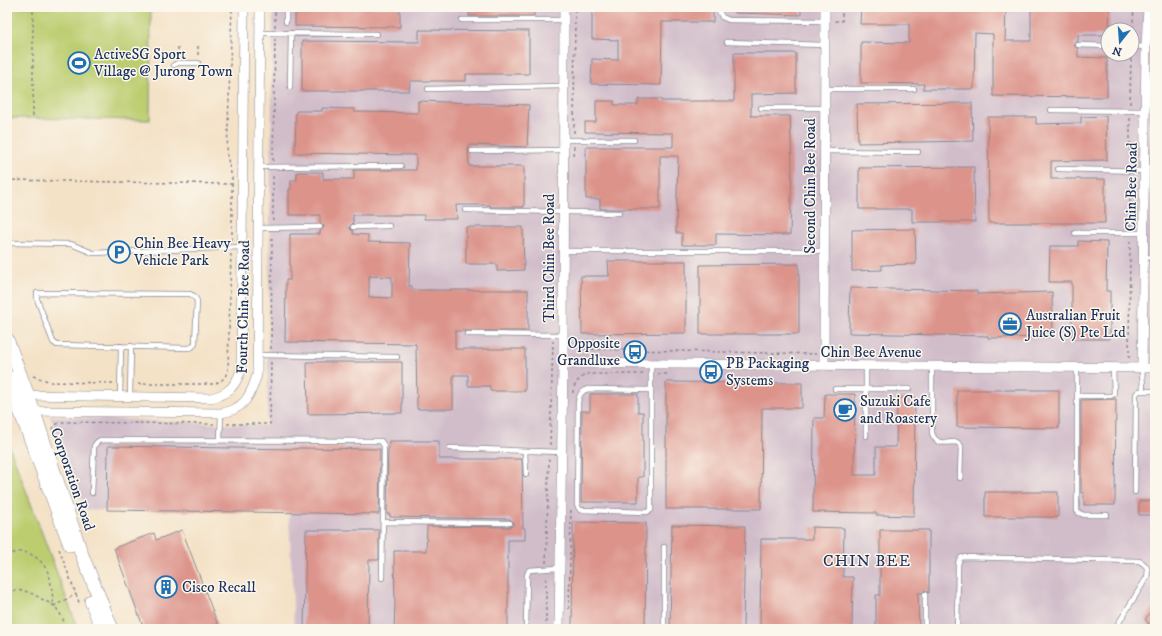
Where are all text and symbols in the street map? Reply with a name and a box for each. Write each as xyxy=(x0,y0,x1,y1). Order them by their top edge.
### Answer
north arrow xyxy=(1100,22,1140,62)
text: N xyxy=(1111,43,1124,59)
place label: ActiveSG Sport Village @ Jurong Town xyxy=(93,45,233,81)
sports icon: ActiveSG Sport Village @ Jurong Town xyxy=(66,50,92,76)
street label: Second Chin Bee Road xyxy=(801,118,820,254)
street label: Chin Bee Road xyxy=(1121,142,1142,232)
street label: Third Chin Bee Road xyxy=(540,193,559,322)
place label: Chin Bee Heavy Vehicle Park xyxy=(133,234,231,270)
parking icon: Chin Bee Heavy Vehicle Park xyxy=(106,239,132,265)
street label: Fourth Chin Bee Road xyxy=(233,240,254,374)
place label: Australian Fruit Juice (S) Pte Ltd xyxy=(1024,306,1126,342)
office icon: Australian Fruit Juice (S) Pte Ltd xyxy=(997,311,1023,337)
place label: Opposite Grandluxe xyxy=(557,334,620,370)
bus stop icon: Opposite Grandluxe xyxy=(622,339,648,365)
street label: Chin Bee Avenue xyxy=(820,343,922,362)
place label: PB Packaging Systems xyxy=(726,354,810,390)
bus stop icon: PB Packaging Systems xyxy=(698,359,724,385)
place label: Suzuki Cafe and Roastery xyxy=(860,392,938,428)
cafe icon: Suzuki Cafe and Roastery xyxy=(832,397,858,423)
street label: Corporation Road xyxy=(46,425,99,534)
district label: CHIN BEE xyxy=(823,551,911,571)
building icon: Cisco Recall xyxy=(153,574,179,600)
place label: Cisco Recall xyxy=(182,578,256,597)

